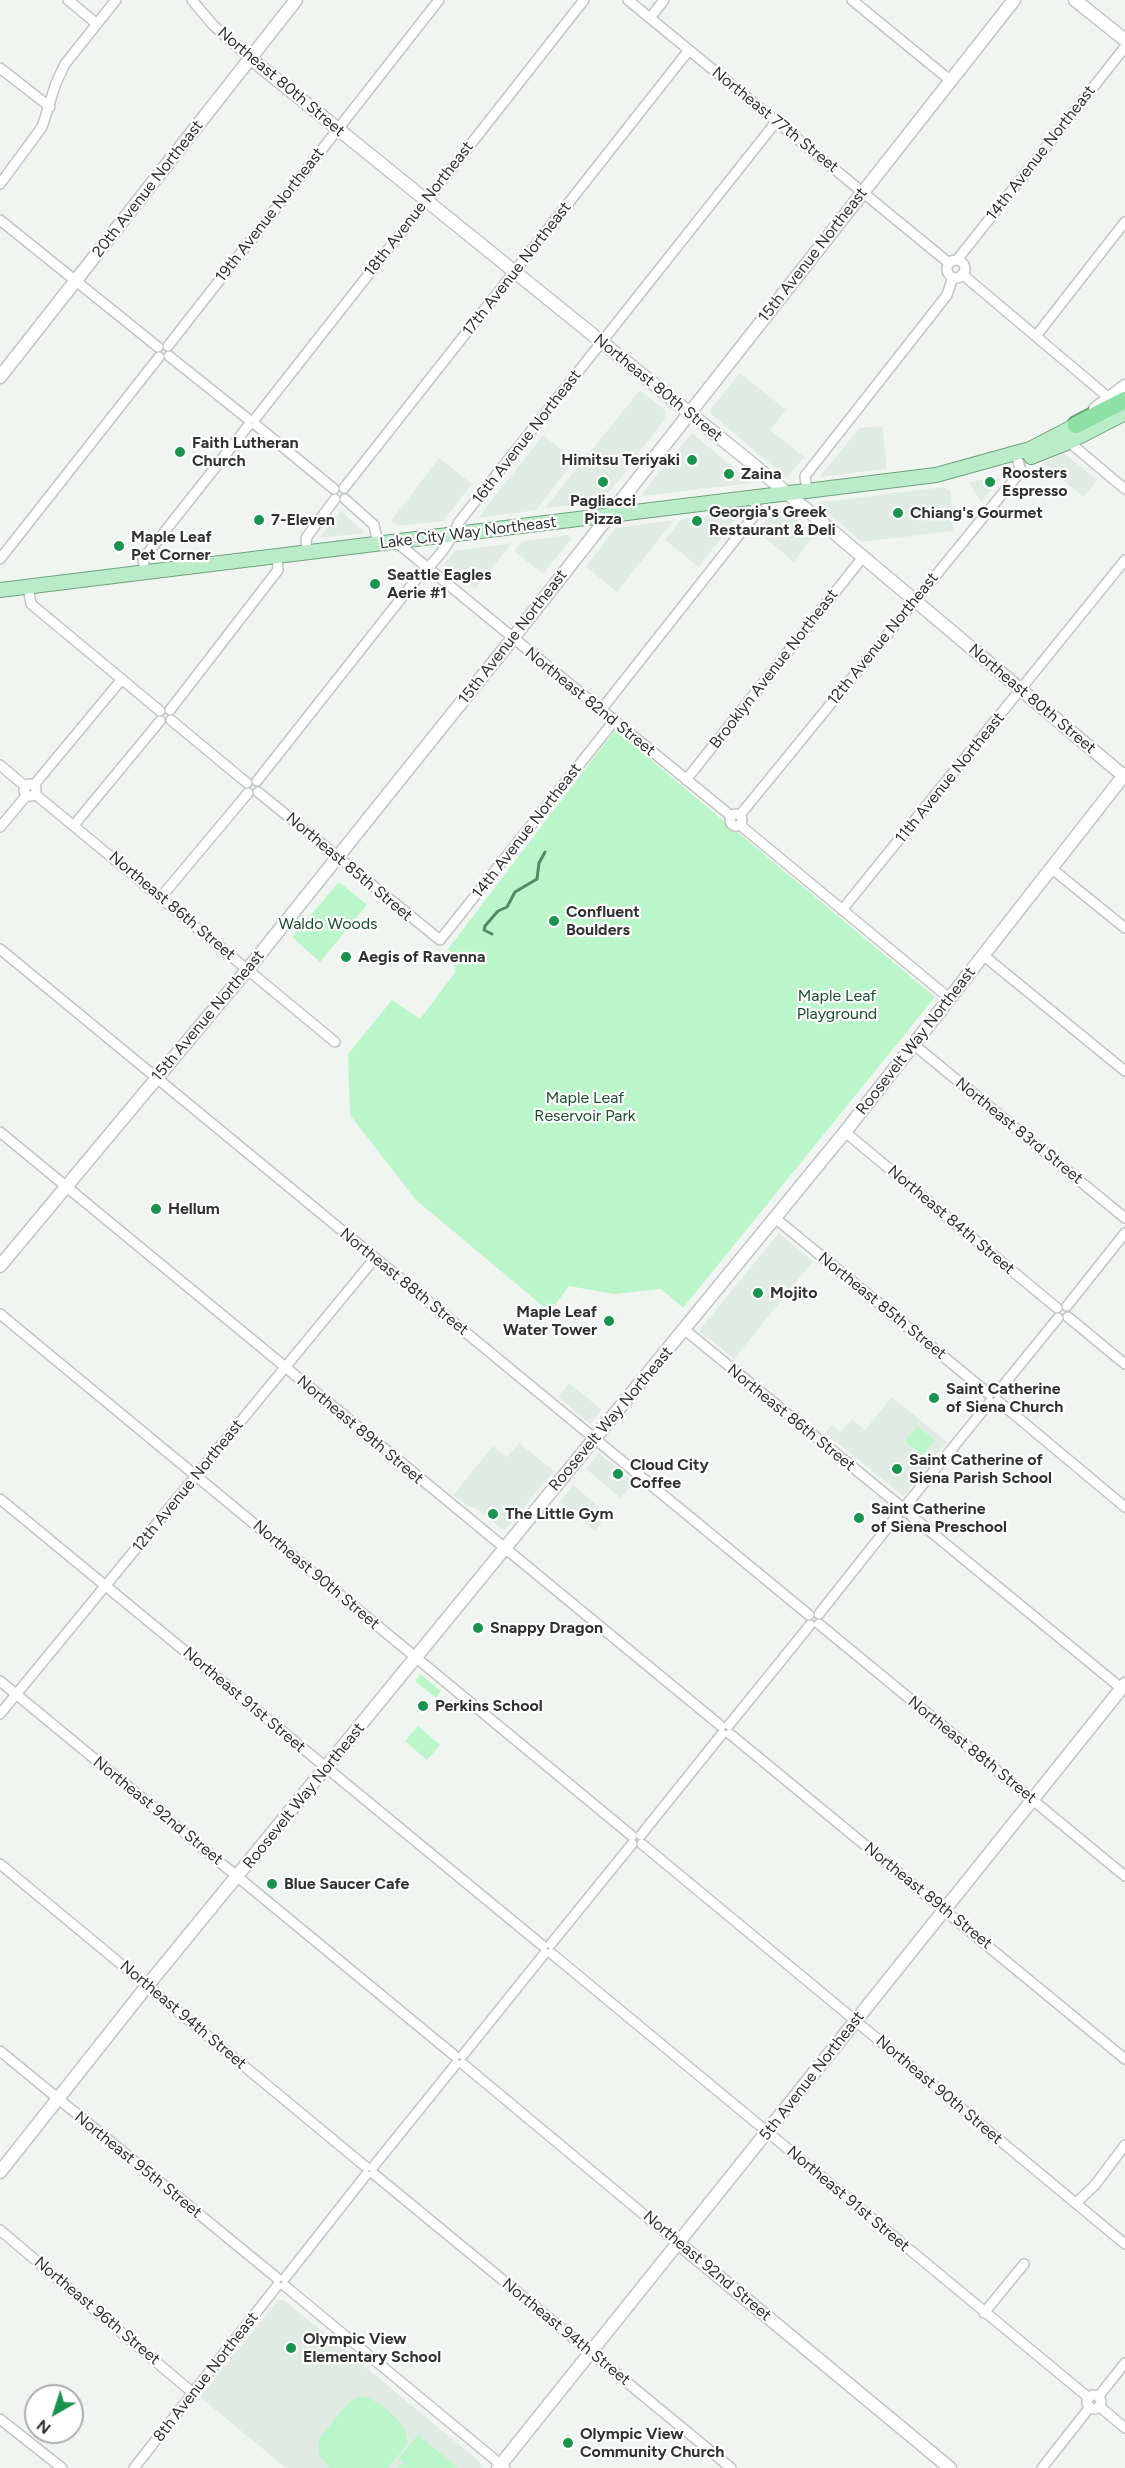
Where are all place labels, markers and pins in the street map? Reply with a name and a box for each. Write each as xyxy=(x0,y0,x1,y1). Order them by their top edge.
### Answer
place label: Faith Lutheran Church xyxy=(192,433,299,471)
marker: Faith Lutheran Church xyxy=(173,445,187,459)
place label: Himitsu Teriyaki xyxy=(561,450,680,470)
marker: Himitsu Teriyaki xyxy=(685,453,699,467)
place label: Roosters Espresso xyxy=(1002,463,1068,501)
place label: Zaina xyxy=(741,464,781,484)
marker: Zaina xyxy=(722,467,736,481)
marker: Pagliacci Pizza xyxy=(596,475,610,489)
marker: Roosters Espresso xyxy=(983,475,997,489)
place label: Pagliacci Pizza xyxy=(570,491,636,529)
place label: Georgia's Greek Restaurant & Deli xyxy=(709,502,836,540)
place label: Chiang's Gourmet xyxy=(910,503,1043,523)
marker: Chiang's Gourmet xyxy=(891,506,905,520)
place label: 7-Eleven xyxy=(271,510,335,530)
marker: 7-Eleven xyxy=(252,513,266,527)
marker: Georgia's Greek Restaurant & Deli xyxy=(690,514,704,528)
place label: Maple Leaf Pet Corner xyxy=(131,527,212,565)
marker: Maple Leaf Pet Corner xyxy=(112,539,126,553)
place label: Seattle Eagles Aerie #1 xyxy=(387,565,491,603)
marker: Seattle Eagles Aerie #1 xyxy=(368,577,382,591)
place label: Confluent Boulders xyxy=(566,902,640,940)
marker: Confluent Boulders xyxy=(547,914,561,928)
place label: Aegis of Ravenna xyxy=(358,947,485,967)
marker: Aegis of Ravenna xyxy=(339,950,353,964)
place label: Hellum xyxy=(168,1199,220,1219)
marker: Hellum xyxy=(149,1202,163,1216)
place label: Mojito xyxy=(770,1283,817,1303)
marker: Mojito xyxy=(751,1286,765,1300)
place label: Maple Leaf Water Tower xyxy=(503,1302,597,1340)
marker: Maple Leaf Water Tower xyxy=(602,1314,616,1328)
place label: Saint Catherine of Siena Church xyxy=(946,1379,1063,1417)
marker: Saint Catherine of Siena Church xyxy=(927,1391,941,1405)
place label: Saint Catherine of Siena Parish School xyxy=(909,1450,1052,1488)
place label: Cloud City Coffee xyxy=(630,1455,709,1493)
marker: Saint Catherine of Siena Parish School xyxy=(890,1462,904,1476)
marker: Cloud City Coffee xyxy=(611,1467,625,1481)
place label: Saint Catherine of Siena Preschool xyxy=(871,1499,1007,1537)
place label: The Little Gym xyxy=(505,1504,613,1524)
marker: The Little Gym xyxy=(486,1507,500,1521)
marker: Saint Catherine of Siena Preschool xyxy=(852,1511,866,1525)
place label: Snappy Dragon xyxy=(490,1618,603,1638)
marker: Snappy Dragon xyxy=(471,1621,485,1635)
place label: Perkins School xyxy=(435,1696,543,1716)
marker: Perkins School xyxy=(416,1699,430,1713)
place label: Blue Saucer Cafe xyxy=(284,1874,409,1894)
marker: Blue Saucer Cafe xyxy=(265,1877,279,1891)
place label: Olympic View Elementary School xyxy=(303,2329,441,2367)
marker: Olympic View Elementary School xyxy=(284,2341,298,2355)
place label: Olympic View Community Church xyxy=(580,2424,724,2462)
marker: Olympic View Community Church xyxy=(561,2436,575,2450)

